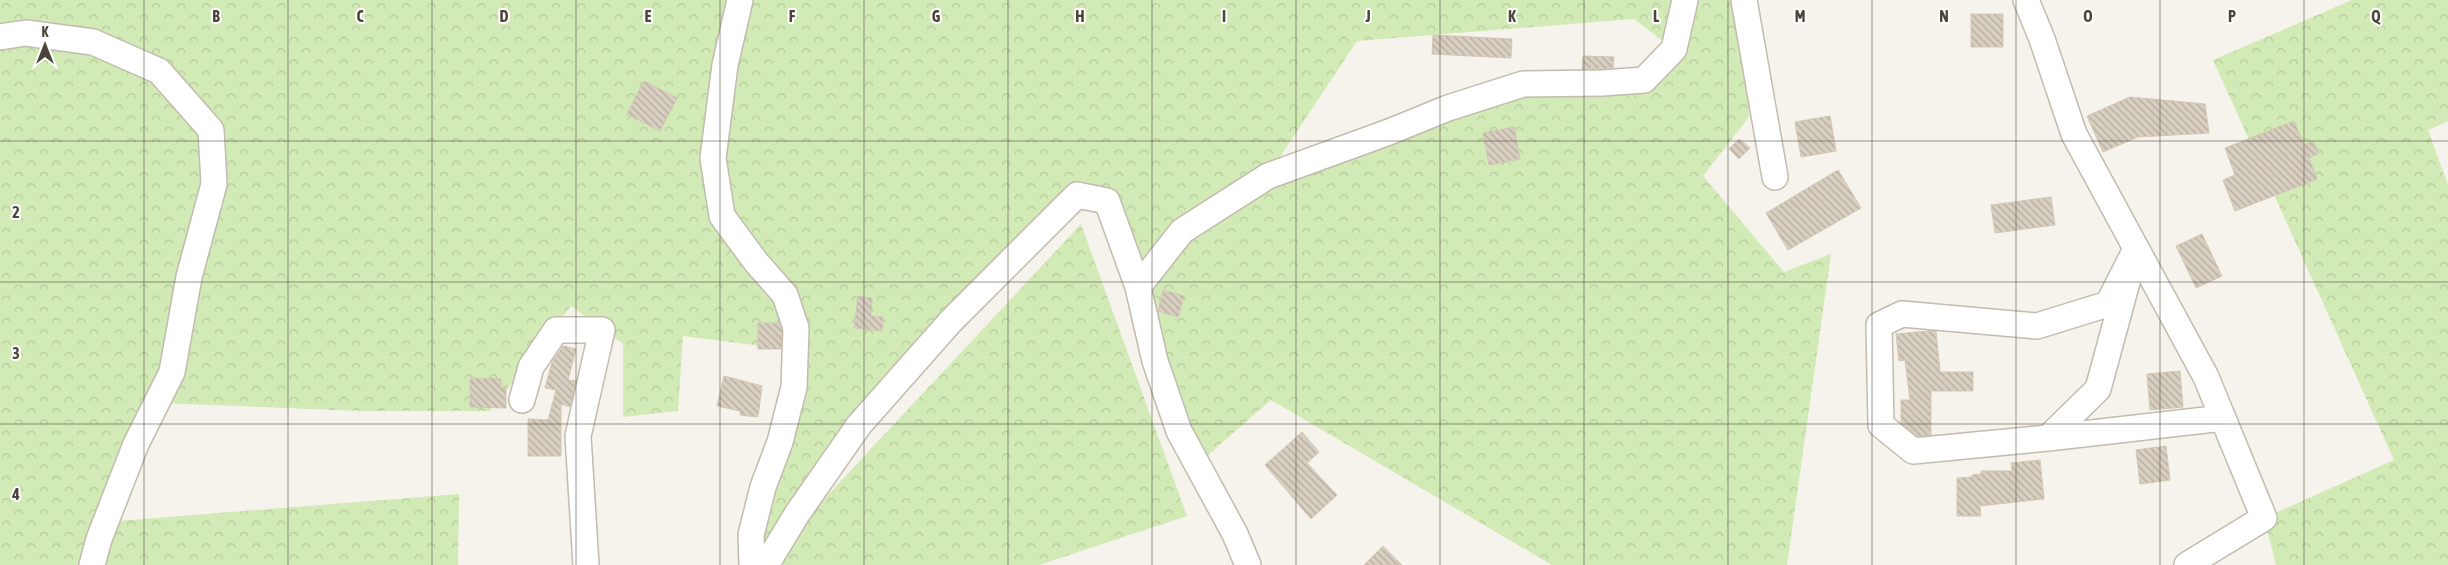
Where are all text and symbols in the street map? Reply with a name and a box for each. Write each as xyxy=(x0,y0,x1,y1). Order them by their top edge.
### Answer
text: B xyxy=(212,7,220,25)
text: C xyxy=(356,7,364,25)
text: D xyxy=(500,7,509,25)
text: E xyxy=(645,7,652,25)
text: F xyxy=(789,7,796,25)
text: G xyxy=(932,7,941,25)
text: H xyxy=(1075,7,1085,25)
text: I xyxy=(1222,7,1226,25)
text: J xyxy=(1364,7,1371,25)
text: K xyxy=(1508,7,1516,25)
text: L xyxy=(1653,7,1660,25)
text: M xyxy=(1795,7,1805,25)
text: N xyxy=(1939,7,1949,25)
text: O xyxy=(2083,7,2093,25)
text: P xyxy=(2228,7,2236,25)
text: Q xyxy=(2371,7,2381,25)
north arrow xyxy=(20,20,70,70)
text: K xyxy=(42,24,49,40)
text: 2 xyxy=(12,203,20,221)
text: 3 xyxy=(12,344,20,362)
text: 4 xyxy=(11,485,20,503)

